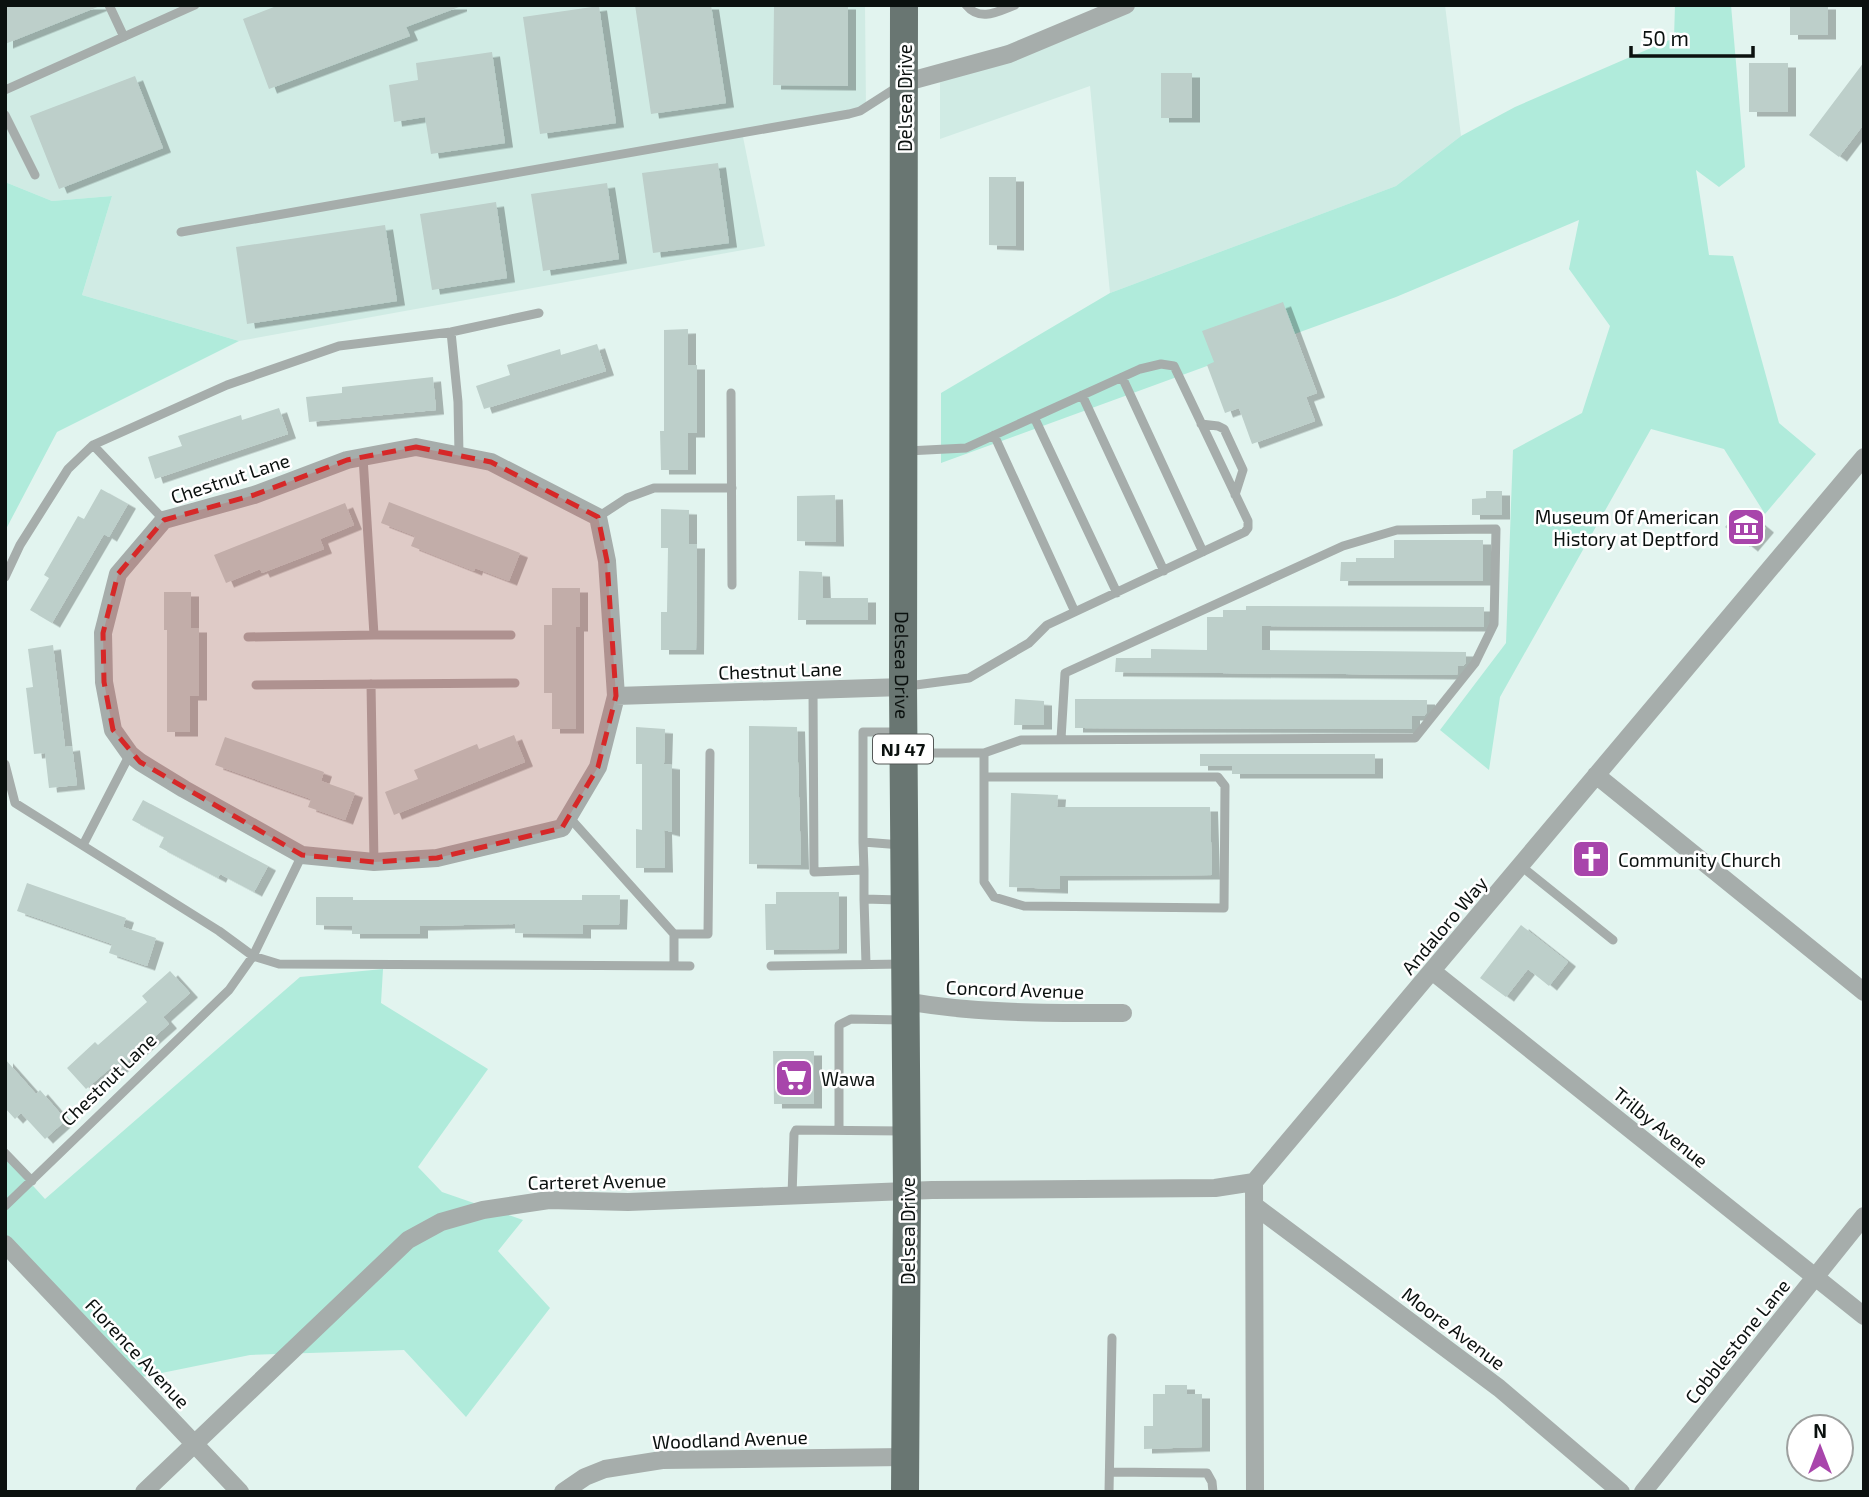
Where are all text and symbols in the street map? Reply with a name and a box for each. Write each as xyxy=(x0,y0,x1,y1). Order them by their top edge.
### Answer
scale bar xyxy=(1631,14,1754,58)
text: 50 m xyxy=(1642,25,1689,50)
street label: Delsea Drive xyxy=(893,44,916,152)
street label: Chestnut Lane xyxy=(168,448,292,508)
place label: Museum Of American History at Deptford xyxy=(1535,505,1719,550)
museum icon: Museum Of American History at Deptford xyxy=(1725,506,1767,548)
street label: Delsea Drive xyxy=(891,611,915,719)
street label: Chestnut Lane xyxy=(718,656,842,684)
road number: NJ 47 xyxy=(873,734,933,764)
church icon: Community Church xyxy=(1570,838,1612,880)
place label: Community Church xyxy=(1618,848,1781,871)
street label: Andaloro Way xyxy=(1396,871,1492,979)
street label: Concord Avenue xyxy=(945,975,1085,1003)
street label: Chestnut Lane xyxy=(56,1028,160,1130)
supermarket icon: Wawa xyxy=(773,1057,815,1099)
place label: Wawa xyxy=(821,1067,875,1090)
street label: Trilby Avenue xyxy=(1609,1082,1713,1172)
street label: Carteret Avenue xyxy=(528,1168,666,1194)
street label: Delsea Drive xyxy=(896,1177,919,1285)
street label: Cobblestone Lane xyxy=(1680,1274,1794,1408)
street label: Moore Avenue xyxy=(1398,1282,1510,1374)
street label: Florence Avenue xyxy=(81,1293,195,1413)
north arrow xyxy=(1785,1413,1855,1483)
text: N xyxy=(1813,1419,1827,1442)
street label: Woodland Avenue xyxy=(652,1425,808,1453)

